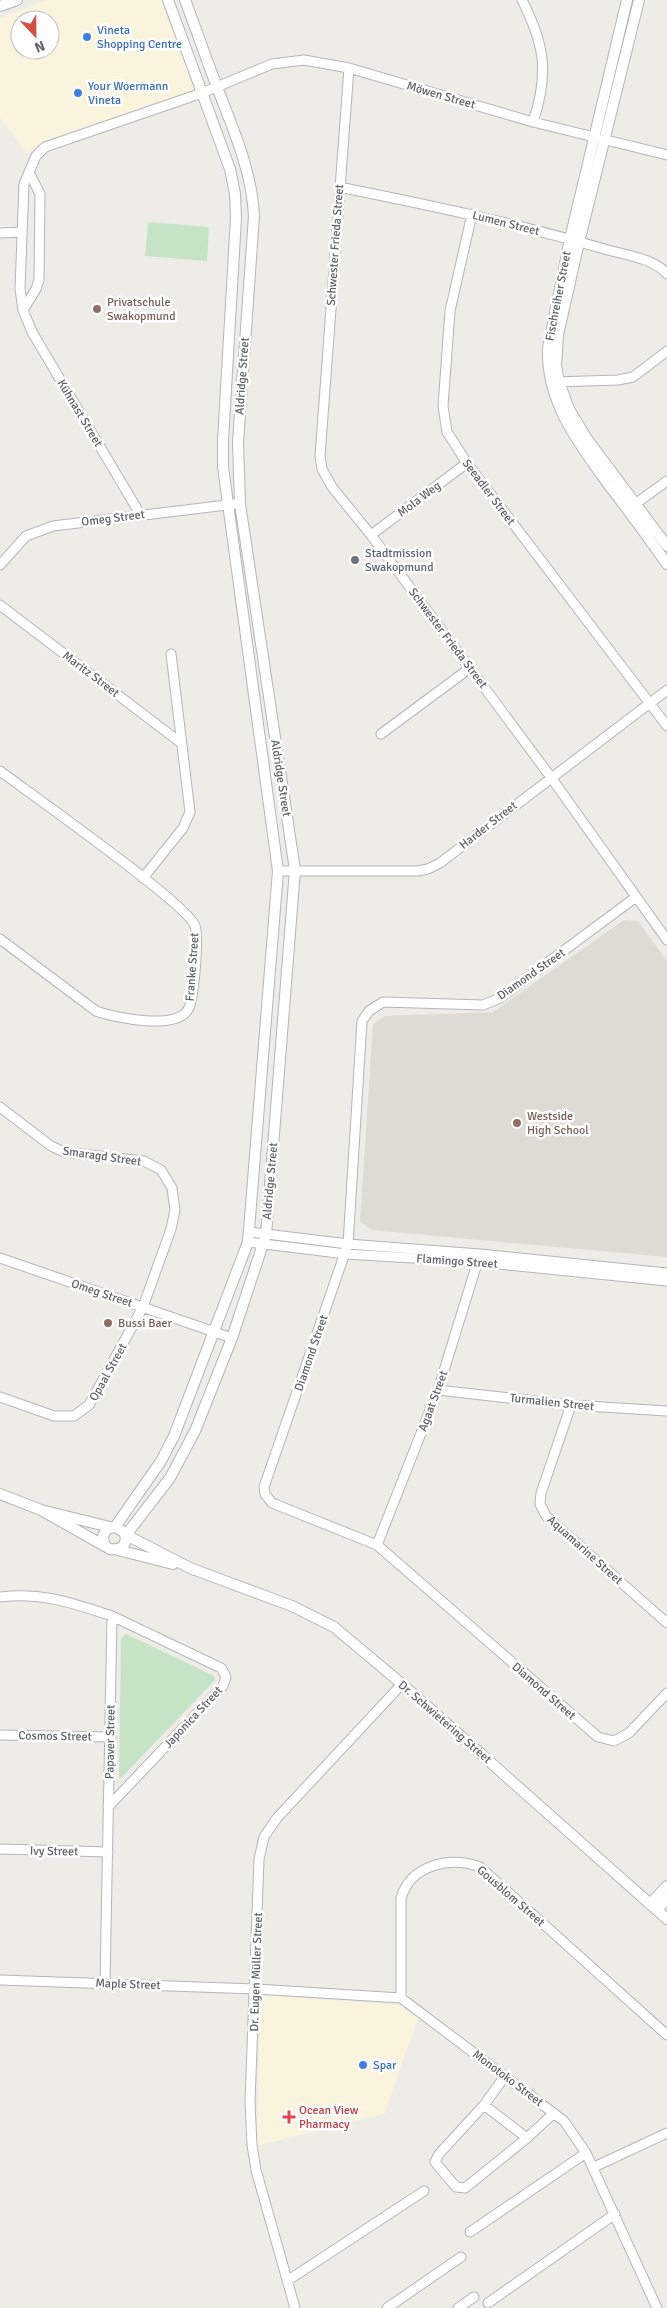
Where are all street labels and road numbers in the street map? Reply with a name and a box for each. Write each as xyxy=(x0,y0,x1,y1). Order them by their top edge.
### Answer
street label: Möwen Street xyxy=(405,79,477,112)
street label: Schwester Frieda Street xyxy=(324,184,347,306)
street label: Lumen Street xyxy=(471,208,541,239)
street label: Fischreiher Street xyxy=(542,250,575,342)
street label: Aldridge Street xyxy=(232,337,253,415)
street label: Kühnast Street xyxy=(54,377,106,450)
street label: Seeadler Street xyxy=(459,456,518,528)
street label: Mola Weg xyxy=(395,478,444,521)
street label: Omeg Street xyxy=(81,507,146,530)
street label: Schwester Frieda Street xyxy=(405,585,490,691)
street label: Maritz Street xyxy=(59,648,122,701)
street label: Aldridge Street xyxy=(267,739,294,818)
street label: Harder Street xyxy=(456,798,520,853)
street label: Franke Street xyxy=(183,932,202,1002)
street label: Diamond Street xyxy=(494,945,568,1003)
street label: Aldridge Street xyxy=(260,1142,281,1220)
street label: Smaragd Street xyxy=(62,1144,142,1169)
street label: Flamingo Street xyxy=(416,1251,498,1272)
street label: Omeg Street xyxy=(69,1276,134,1311)
street label: Diamond Street xyxy=(291,1313,332,1393)
street label: Opaal Street xyxy=(86,1341,130,1404)
street label: Agaat Street xyxy=(416,1369,451,1434)
street label: Turmalien Street xyxy=(509,1391,595,1414)
street label: Aquamarine Street xyxy=(544,1513,625,1588)
street label: Diamond Street xyxy=(509,1660,579,1723)
street label: Dr. Schwietering Street xyxy=(395,1678,494,1767)
street label: Japonica Street xyxy=(161,1683,226,1751)
street label: Papaver Street xyxy=(102,1705,119,1779)
street label: Cosmos Street xyxy=(18,1728,92,1745)
street label: Ivy Street xyxy=(30,1844,78,1859)
street label: Gousblom Street xyxy=(474,1863,548,1930)
street label: Dr. Eugen Müller Street xyxy=(247,1912,266,2032)
street label: Maple Street xyxy=(95,1976,161,1993)
street label: Monotoko Street xyxy=(469,2047,546,2110)

